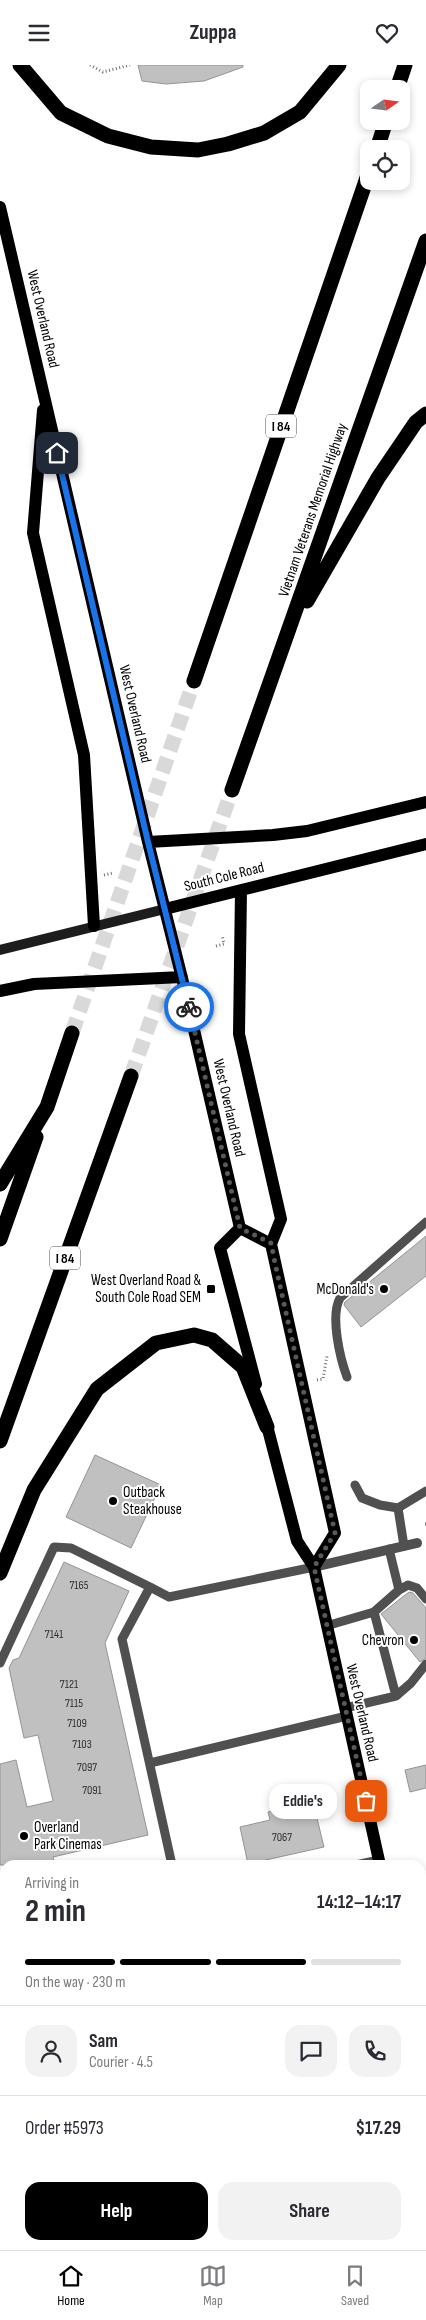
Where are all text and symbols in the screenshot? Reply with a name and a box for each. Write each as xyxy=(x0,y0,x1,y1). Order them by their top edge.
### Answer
icon: menu xyxy=(25,19,53,47)
text: Zuppa xyxy=(189,19,237,46)
icon: heart xyxy=(373,19,401,47)
north arrow xyxy=(360,80,410,130)
map controls xyxy=(360,80,410,190)
button: locate xyxy=(360,140,410,190)
street label: West Overland Road xyxy=(23,268,63,370)
road number: I 84 xyxy=(266,415,296,437)
street label: Vietnam Veterans Memorial Highway xyxy=(274,420,352,599)
pin xyxy=(36,432,78,474)
icon: home xyxy=(43,439,71,467)
street label: West Overland Road xyxy=(115,663,155,765)
street label: South Cole Road xyxy=(182,858,266,896)
courier xyxy=(164,982,214,1032)
icon: bike xyxy=(175,993,203,1021)
street label: West Overland Road xyxy=(209,1057,249,1159)
road number: I 84 xyxy=(50,1247,80,1269)
place label: West Overland Road & South Cole Road SEM xyxy=(91,1271,201,1307)
place label: McDonald's xyxy=(317,1280,374,1299)
marker: West Overland Road & South Cole Road SEM xyxy=(205,1283,217,1295)
marker: McDonald's xyxy=(378,1283,390,1295)
place label: Outback Steakhouse xyxy=(123,1483,182,1519)
marker: Outback Steakhouse xyxy=(107,1495,119,1507)
house number: 7165 xyxy=(69,1578,89,1593)
house number: 7141 xyxy=(45,1627,64,1642)
place label: Chevron xyxy=(362,1631,404,1650)
marker: Chevron xyxy=(408,1634,420,1646)
street label: West Overland Road xyxy=(342,1662,382,1764)
house number: 7121 xyxy=(60,1677,79,1692)
house number: 7115 xyxy=(65,1696,83,1711)
house number: 7109 xyxy=(67,1716,87,1731)
house number: 7103 xyxy=(72,1737,92,1752)
house number: 7097 xyxy=(77,1760,97,1775)
pin xyxy=(345,1780,387,1822)
house number: 7091 xyxy=(82,1783,103,1798)
callout: Eddie's xyxy=(268,1783,336,1819)
icon: bag xyxy=(352,1787,380,1815)
text: Eddie's xyxy=(283,1792,323,1811)
place label: Overland Park Cinemas xyxy=(34,1818,102,1854)
marker: Overland Park Cinemas xyxy=(18,1830,30,1842)
house number: 7067 xyxy=(272,1830,292,1845)
text: Arriving in xyxy=(25,1874,79,1893)
text: 14:12–14:17 xyxy=(317,1891,401,1914)
text: 2 min xyxy=(25,1892,86,1931)
text: On the way · 230 m xyxy=(25,1973,125,1992)
button: person xyxy=(25,2025,77,2077)
button: chat xyxy=(285,2025,337,2077)
button: phone xyxy=(349,2025,401,2077)
text: Sam xyxy=(89,2030,118,2053)
text: Courier · 4.5 xyxy=(89,2053,153,2072)
text: Order #5973 xyxy=(25,2117,104,2140)
text: $17.29 xyxy=(355,2117,401,2140)
button: Help xyxy=(25,2182,208,2240)
button: Share xyxy=(218,2182,401,2240)
tab: Home xyxy=(57,2262,85,2309)
tab: Map xyxy=(199,2262,227,2309)
tab: Saved xyxy=(341,2262,369,2309)

